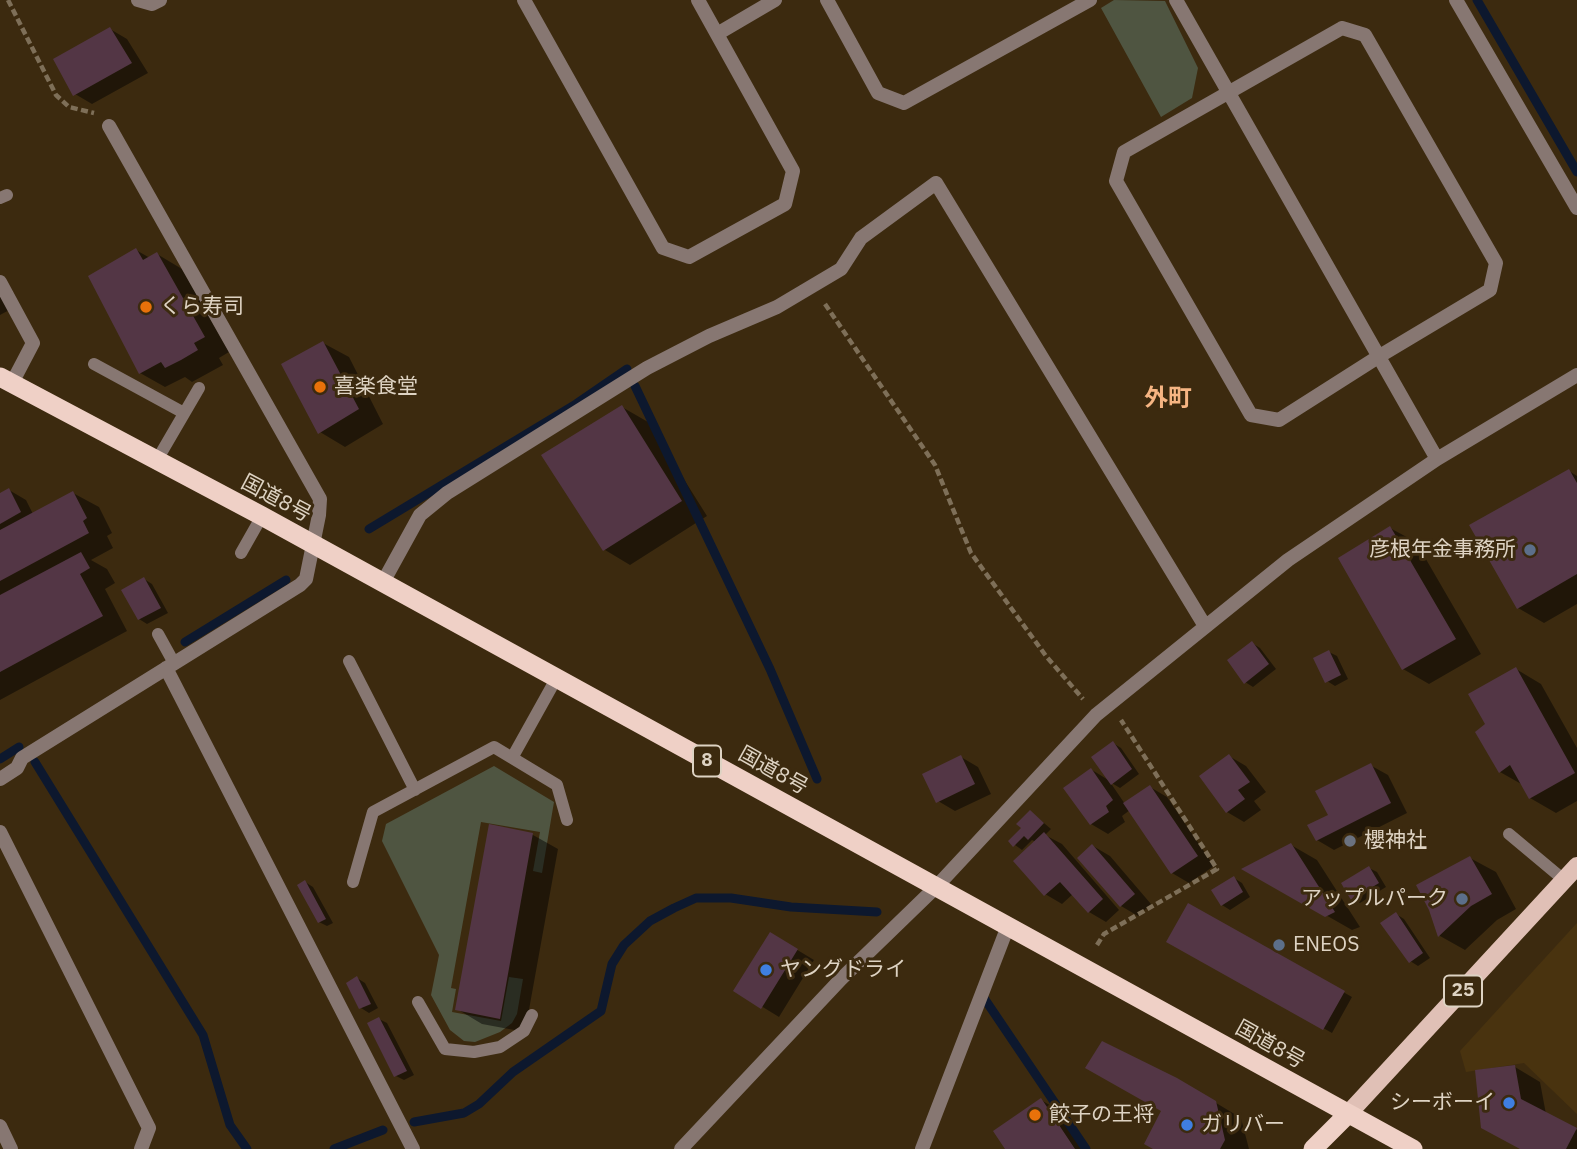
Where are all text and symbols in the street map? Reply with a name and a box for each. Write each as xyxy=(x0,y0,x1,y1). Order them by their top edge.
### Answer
place label: くら寿司 xyxy=(160,294,244,320)
marker: くら寿司 xyxy=(138,299,154,315)
place label: 喜楽食堂 xyxy=(334,374,418,400)
marker: 喜楽食堂 xyxy=(312,379,328,395)
district label: 外町 xyxy=(1144,385,1192,413)
street label: 国道8号 xyxy=(237,470,315,528)
place label: 彦根年金事務所 xyxy=(1369,537,1516,563)
marker: 彦根年金事務所 xyxy=(1522,542,1538,558)
street label: 国道8号 xyxy=(734,742,812,800)
road number: 8 xyxy=(693,746,721,776)
place label: 櫻神社 xyxy=(1364,828,1427,854)
marker: 櫻神社 xyxy=(1342,833,1358,849)
place label: アップルパーク xyxy=(1301,886,1448,912)
marker: アップルパーク xyxy=(1454,891,1470,907)
place label: ENEOS xyxy=(1293,932,1359,958)
marker: ENEOS xyxy=(1271,937,1287,953)
place label: ヤングドライ xyxy=(780,957,906,983)
marker: ヤングドライ xyxy=(758,962,774,978)
road number: 25 xyxy=(1444,976,1482,1007)
street label: 国道8号 xyxy=(1231,1016,1309,1074)
place label: シーボーイ xyxy=(1390,1090,1495,1116)
marker: シーボーイ xyxy=(1501,1095,1517,1111)
place label: 餃子の王将 xyxy=(1049,1102,1154,1128)
marker: 餃子の王将 xyxy=(1027,1107,1043,1123)
place label: ガリバー xyxy=(1201,1112,1285,1138)
marker: ガリバー xyxy=(1179,1117,1195,1133)

